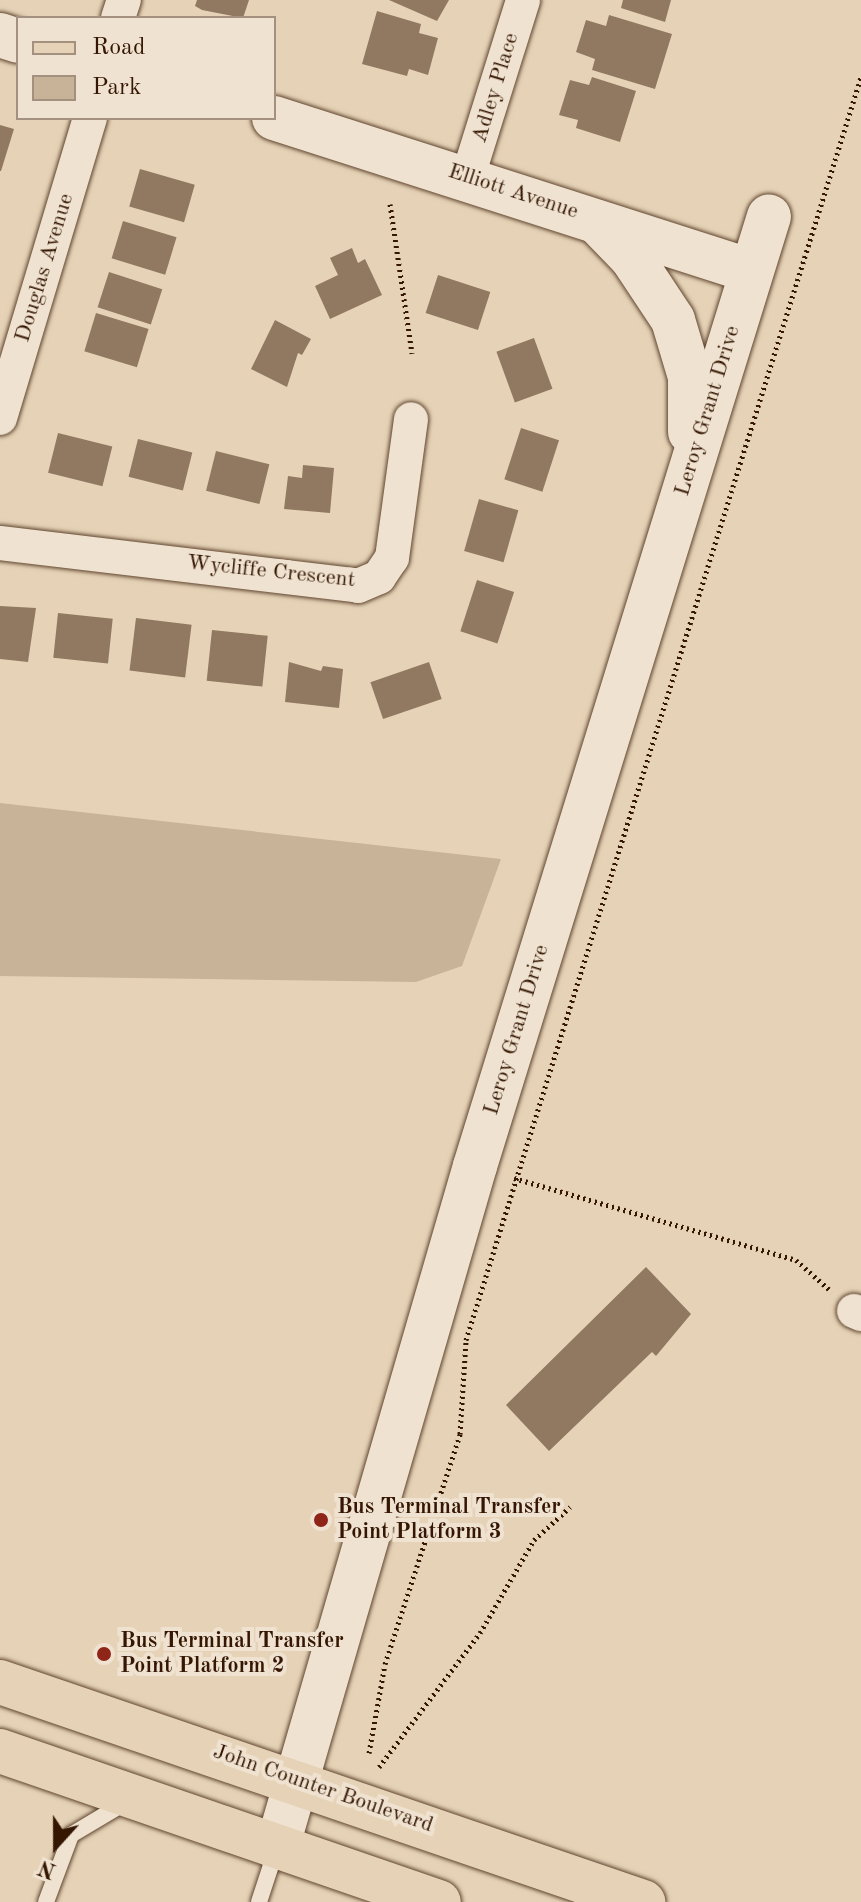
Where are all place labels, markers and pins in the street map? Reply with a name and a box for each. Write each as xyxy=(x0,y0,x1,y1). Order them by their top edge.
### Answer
place label: Bus Terminal Transfer Point Platform 3 xyxy=(337,1494,561,1546)
marker: Bus Terminal Transfer Point Platform 3 xyxy=(312,1511,330,1529)
place label: Bus Terminal Transfer Point Platform 2 xyxy=(120,1628,344,1680)
marker: Bus Terminal Transfer Point Platform 2 xyxy=(95,1645,113,1663)

